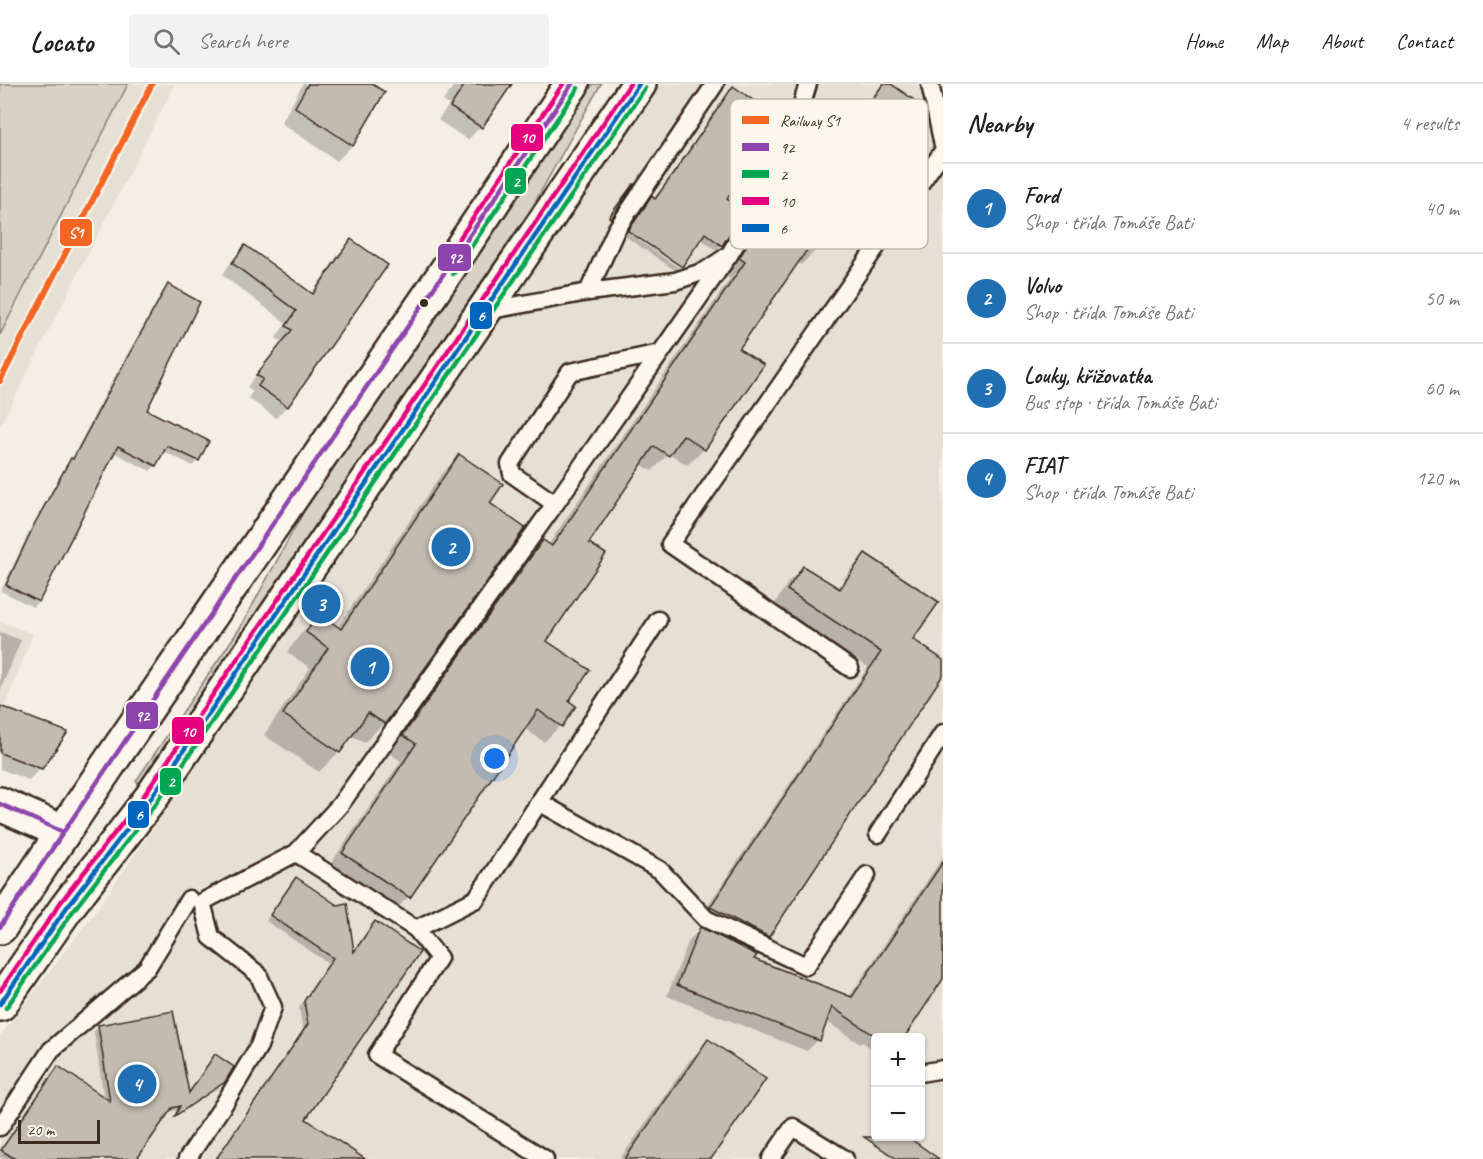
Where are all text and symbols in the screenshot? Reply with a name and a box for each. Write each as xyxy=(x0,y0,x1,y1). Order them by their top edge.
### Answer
search box xyxy=(129,14,549,68)
text: Locato xyxy=(30,24,93,59)
icon: search xyxy=(150,25,183,58)
text: Search here xyxy=(198,27,288,55)
text: Home xyxy=(1185,28,1223,54)
text: Map xyxy=(1256,28,1288,54)
text: About xyxy=(1321,28,1363,54)
text: Contact xyxy=(1396,28,1453,54)
legend xyxy=(730,99,928,249)
text: Nearby xyxy=(967,107,1032,140)
text: Railway S1 xyxy=(780,111,841,131)
text: 4 results xyxy=(1400,111,1459,136)
line badge: 10 xyxy=(510,123,544,152)
text: 10 xyxy=(520,128,536,148)
text: 92 xyxy=(780,138,796,158)
text: 2 xyxy=(780,165,789,185)
line badge: 2 xyxy=(504,167,527,195)
text: 2 xyxy=(512,172,521,192)
text: Ford xyxy=(1024,182,1059,210)
text: 10 xyxy=(780,192,796,212)
text: 1 xyxy=(982,196,991,221)
text: 40 m xyxy=(1425,196,1459,221)
text: Shop · třída Tomáše Bati xyxy=(1024,210,1193,235)
line badge: S1 xyxy=(59,218,93,247)
text: 6 xyxy=(780,219,788,239)
text: S1 xyxy=(68,223,85,243)
line badge: 92 xyxy=(437,243,472,272)
text: 92 xyxy=(448,248,464,268)
text: Volvo xyxy=(1024,272,1061,300)
text: 2 xyxy=(982,286,991,311)
text: 50 m xyxy=(1425,286,1459,311)
unlabelled marker xyxy=(418,297,430,309)
text: Shop · třída Tomáše Bati xyxy=(1024,300,1193,325)
line badge: 6 xyxy=(469,301,493,330)
text: 6 xyxy=(477,306,486,326)
text: Louky, křižovatka xyxy=(1024,362,1151,390)
text: 3 xyxy=(982,376,991,401)
text: 60 m xyxy=(1425,376,1459,401)
text: Bus stop · třída Tomáše Bati xyxy=(1024,390,1216,415)
text: FIAT xyxy=(1024,452,1064,480)
text: 4 xyxy=(982,466,991,491)
text: 120 m xyxy=(1416,466,1459,491)
text: Shop · třída Tomáše Bati xyxy=(1024,480,1193,505)
pin: 2 xyxy=(432,524,470,570)
pin: 3 xyxy=(302,582,340,626)
pin: 1 xyxy=(350,644,389,690)
line badge: 92 xyxy=(125,701,159,730)
text: 92 xyxy=(135,706,151,726)
line badge: 10 xyxy=(171,716,205,745)
text: 10 xyxy=(181,722,197,742)
your location xyxy=(480,744,509,773)
line badge: 2 xyxy=(159,767,182,796)
text: 2 xyxy=(167,772,176,792)
line badge: 6 xyxy=(127,800,150,829)
text: 6 xyxy=(135,805,144,825)
map controls xyxy=(871,1033,925,1141)
button: + xyxy=(871,1033,925,1087)
pin: 4 xyxy=(118,1062,156,1106)
button: − xyxy=(871,1087,925,1141)
scale bar xyxy=(18,1117,100,1144)
text: 20 m xyxy=(27,1120,54,1140)

